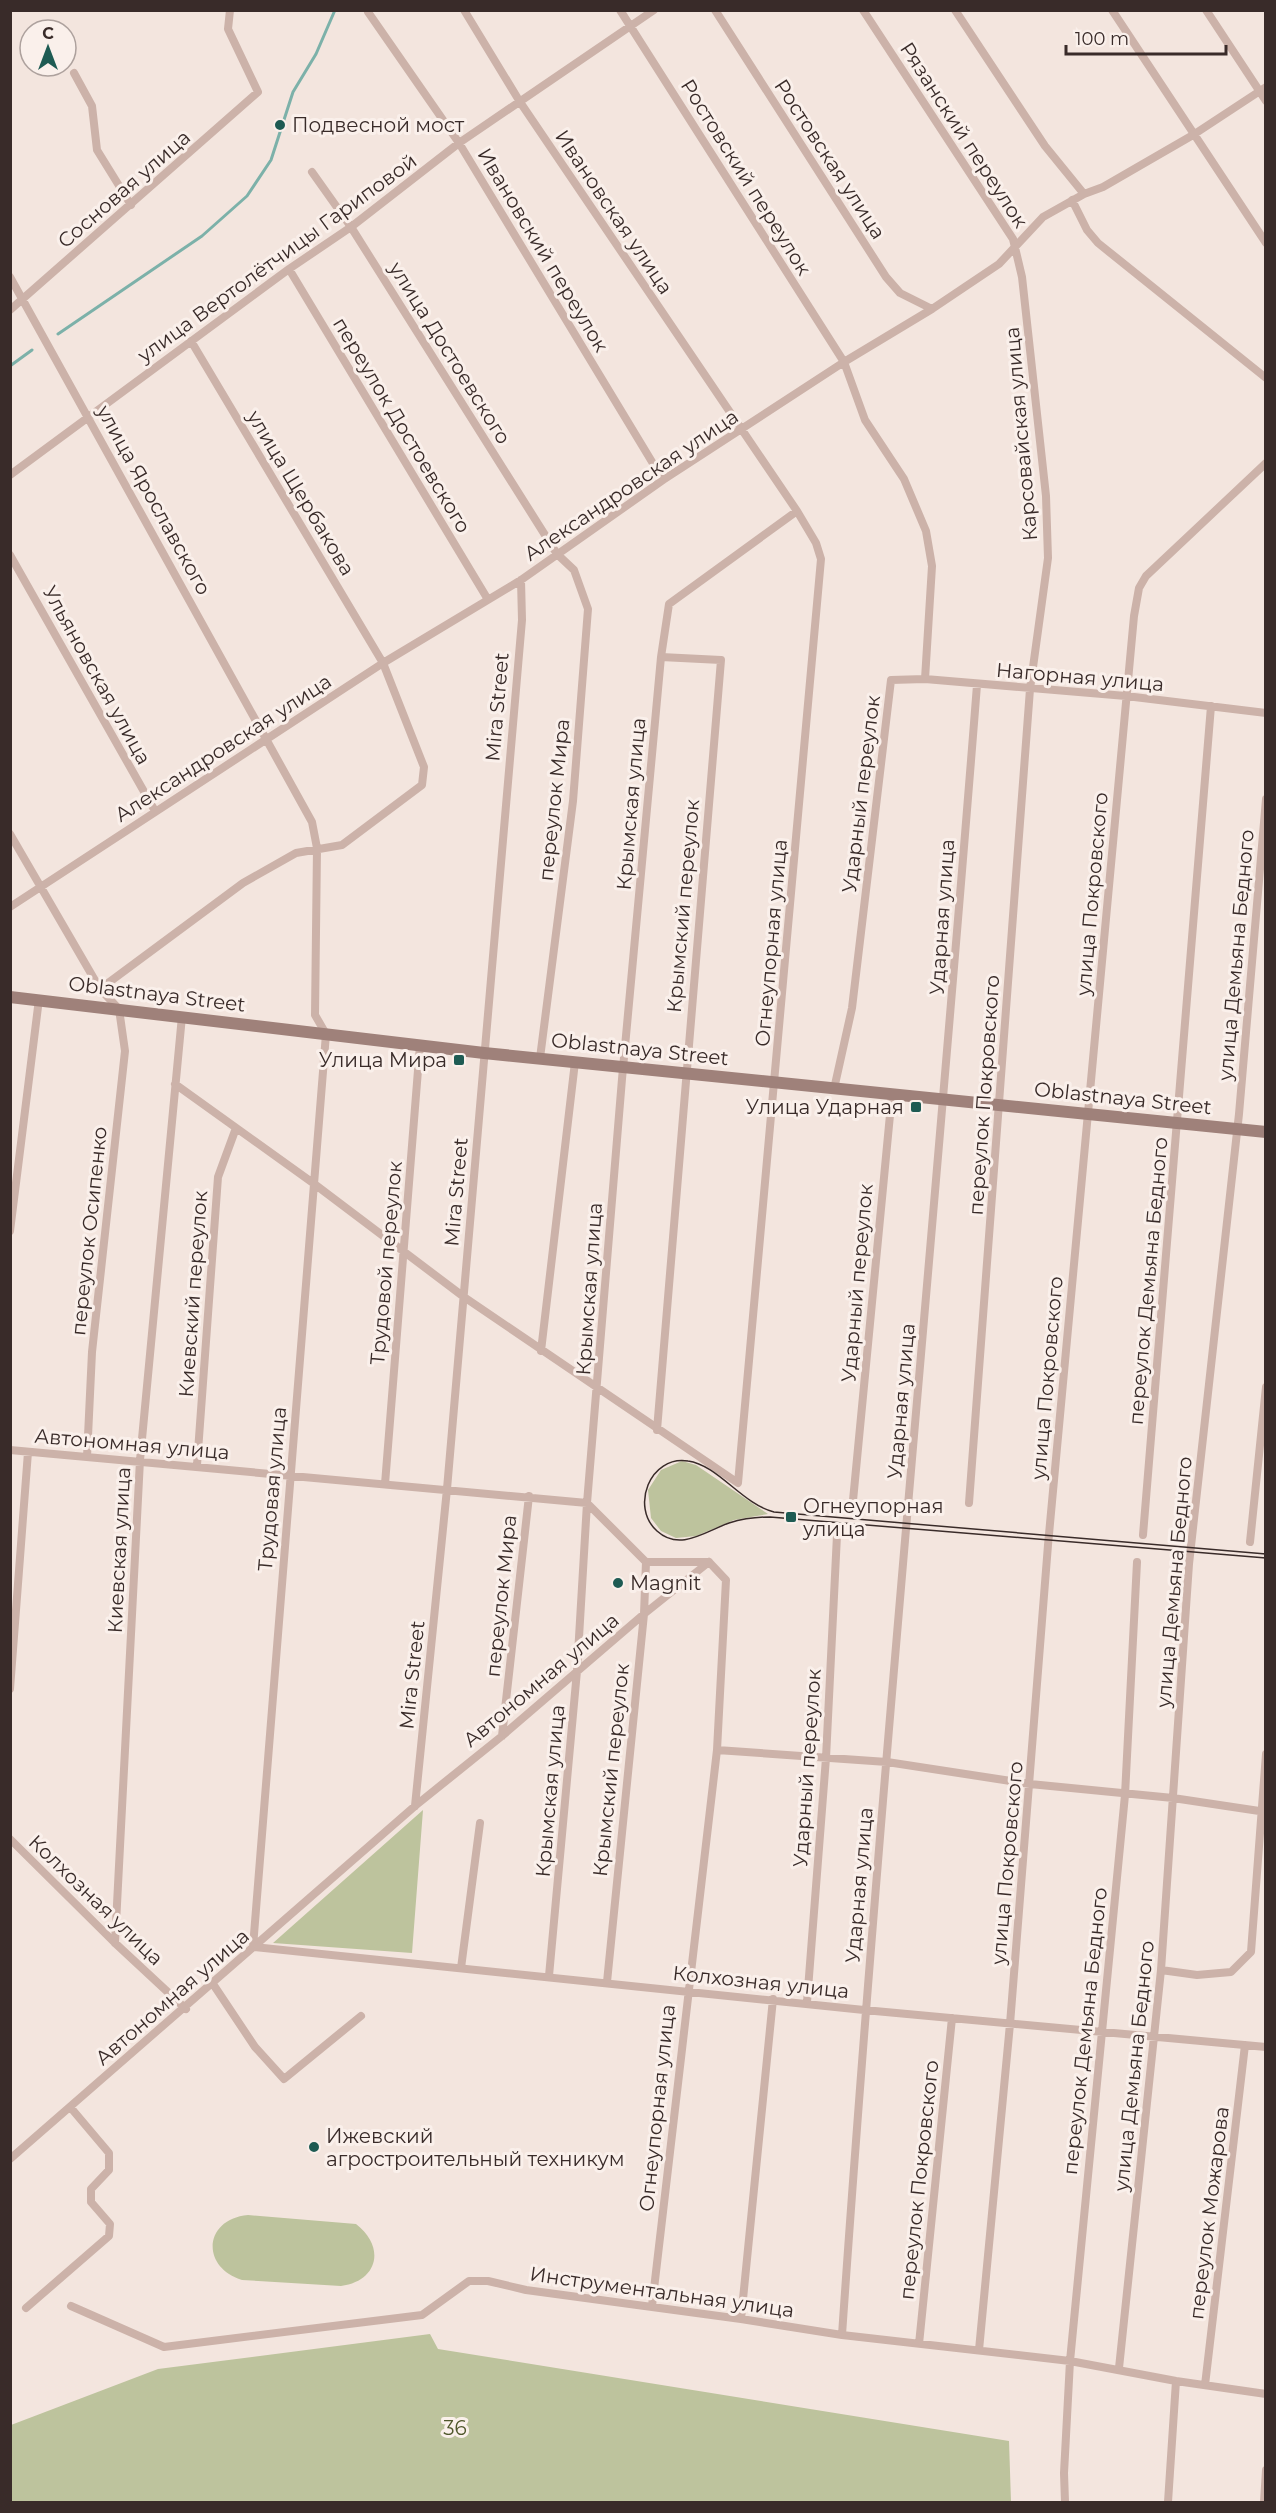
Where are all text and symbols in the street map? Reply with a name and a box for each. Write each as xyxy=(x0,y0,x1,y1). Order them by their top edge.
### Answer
north arrow xyxy=(18,18,78,78)
scale bar xyxy=(1066,18,1226,56)
text: С xyxy=(42,24,54,43)
text: 100 m xyxy=(1075,28,1129,50)
street label: Рязанский переулок xyxy=(895,38,1033,233)
street label: Ростовский переулок xyxy=(676,75,816,280)
street label: Ростовская улица xyxy=(769,75,891,243)
place label: Подвесной мост xyxy=(292,113,465,137)
marker: Подвесной мост xyxy=(273,118,287,132)
street label: Сосновая улица xyxy=(53,125,195,253)
street label: Ивановская улица xyxy=(550,125,678,299)
street label: Ивановский переулок xyxy=(473,144,614,357)
street label: улица Вертолётчицы Гариповой xyxy=(132,149,421,368)
street label: улица Достоевского xyxy=(384,257,516,449)
street label: переулок Достоевского xyxy=(328,313,476,537)
street label: Карсовайская улица xyxy=(1000,326,1042,542)
street label: улица Ярославского xyxy=(91,400,216,599)
street label: Александровская улица xyxy=(519,404,743,566)
street label: улица Щербакова xyxy=(242,405,360,580)
street label: Ульяновская улица xyxy=(38,581,156,769)
street label: Mira Street xyxy=(480,652,514,762)
street label: Нагорная улица xyxy=(995,658,1165,696)
street label: Александровская улица xyxy=(110,669,336,827)
street label: Ударный переулок xyxy=(837,693,885,894)
street label: Крымская улица xyxy=(611,717,651,891)
street label: переулок Мира xyxy=(534,718,574,882)
street label: улица Покровского xyxy=(1071,791,1113,998)
street label: Крымский переулок xyxy=(662,798,704,1014)
street label: улица Демьяна Бедного xyxy=(1213,828,1259,1083)
street label: Огнеупорная улица xyxy=(750,838,792,1048)
street label: Ударная улица xyxy=(925,838,959,996)
street label: Oblastnaya Street xyxy=(67,971,247,1017)
street label: переулок Покровского xyxy=(964,974,1004,1216)
street label: Oblastnaya Street xyxy=(550,1028,730,1070)
place label: Улица Мира xyxy=(319,1048,447,1072)
marker: Улица Мира xyxy=(452,1053,466,1067)
street label: Oblastnaya Street xyxy=(1033,1077,1213,1119)
place label: Улица Ударная xyxy=(746,1095,904,1119)
marker: Улица Ударная xyxy=(909,1100,923,1114)
street label: переулок Осипенко xyxy=(66,1125,112,1337)
street label: переулок Демьяна Бедного xyxy=(1123,1136,1173,1426)
street label: Mira Street xyxy=(439,1137,473,1247)
street label: Трудовой переулок xyxy=(365,1160,407,1366)
street label: Ударный переулок xyxy=(836,1183,878,1383)
street label: Киевский переулок xyxy=(174,1189,212,1398)
street label: Крымская улица xyxy=(571,1202,607,1376)
street label: улица Покровского xyxy=(1026,1275,1068,1482)
street label: Ударная улица xyxy=(882,1322,920,1480)
street label: Трудовая улица xyxy=(253,1406,291,1572)
street label: Автономная улица xyxy=(33,1424,231,1464)
street label: улица Демьяна Бедного xyxy=(1151,1455,1197,1710)
street label: Киевская улица xyxy=(103,1466,135,1634)
place label: Огнеупорная улица xyxy=(802,1494,944,1541)
marker: Огнеупорная улица xyxy=(784,1510,798,1524)
street label: переулок Мира xyxy=(481,1514,521,1678)
place label: Magnit xyxy=(630,1571,701,1595)
marker: Magnit xyxy=(611,1576,625,1590)
street label: Автономная улица xyxy=(458,1608,624,1752)
street label: Mira Street xyxy=(394,1619,430,1731)
street label: Крымский переулок xyxy=(588,1662,634,1878)
street label: Ударный переулок xyxy=(788,1668,826,1868)
street label: Крымская улица xyxy=(530,1704,570,1878)
street label: улица Покровского xyxy=(986,1760,1028,1967)
street label: Ударная улица xyxy=(840,1806,878,1964)
street label: Колхозная улица xyxy=(24,1830,168,1970)
street label: переулок Демьяна Бедного xyxy=(1058,1886,1112,2176)
street label: Автономная улица xyxy=(90,1924,254,2070)
street label: улица Демьяна Бедного xyxy=(1109,1939,1159,2194)
street label: Колхозная улица xyxy=(672,1961,850,2003)
street label: Огнеупорная улица xyxy=(634,2003,680,2213)
street label: переулок Покровского xyxy=(894,2059,944,2301)
street label: переулок Можарова xyxy=(1184,2105,1234,2321)
place label: Ижевский агростроительный техникум xyxy=(326,2124,625,2171)
marker: Ижевский агростроительный техникум xyxy=(307,2140,321,2154)
street label: Инструментальная улица xyxy=(528,2262,796,2322)
park label: 36 xyxy=(443,2416,467,2440)

